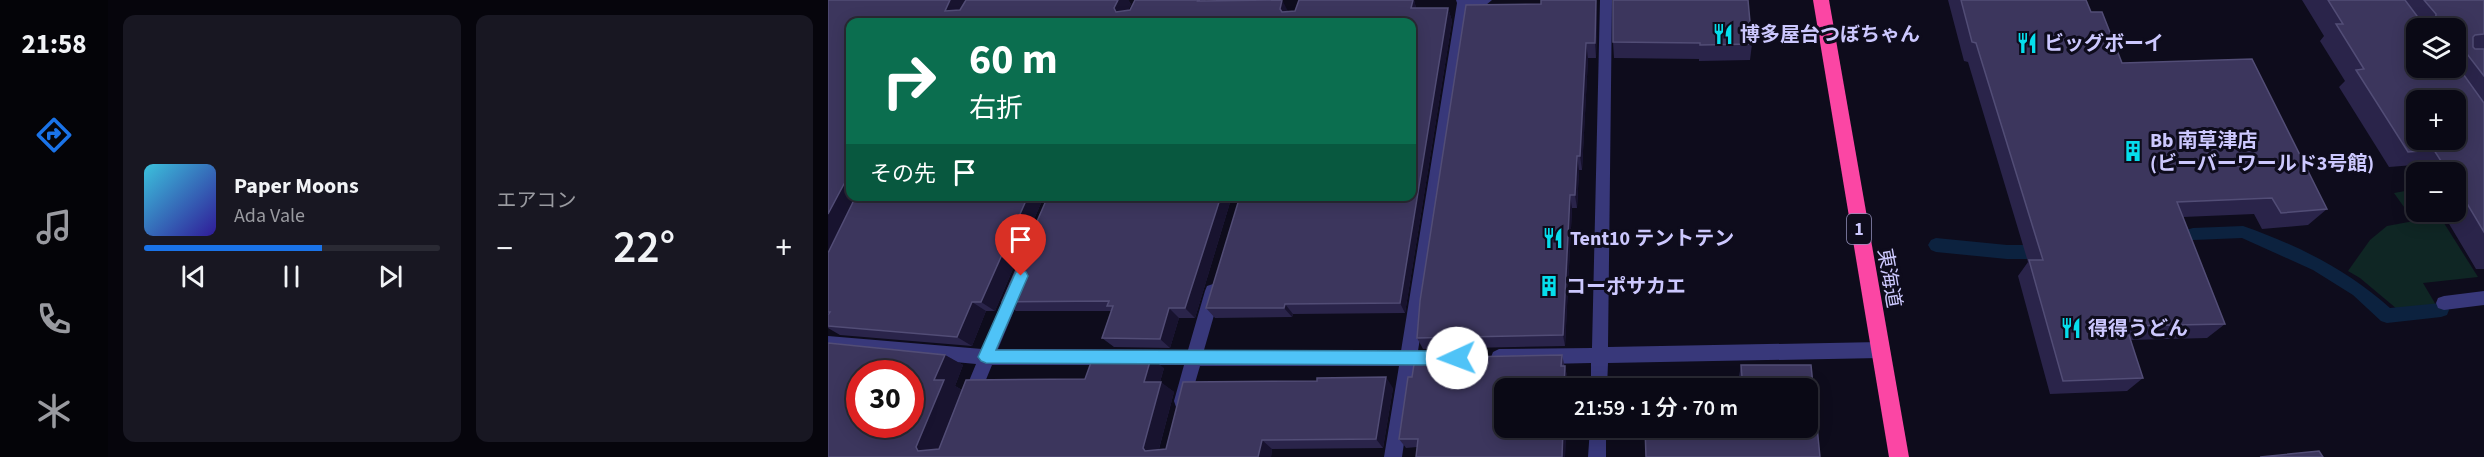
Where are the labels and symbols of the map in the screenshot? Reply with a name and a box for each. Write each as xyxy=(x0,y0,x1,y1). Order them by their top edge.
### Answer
place label: 博多屋台つぼちゃん xyxy=(1740,21,1920,49)
restaurant icon: 博多屋台つぼちゃん xyxy=(1711,22,1735,46)
place label: ビッグボーイ xyxy=(2044,30,2164,58)
restaurant icon: ビッグボーイ xyxy=(2015,31,2039,55)
place label: Bb 南草津店 (ビーバーワールド3号館) xyxy=(2150,127,2374,178)
building icon: Bb 南草津店 (ビーバーワールド3号館) xyxy=(2121,139,2145,163)
pin xyxy=(995,214,1046,276)
road number: 1 xyxy=(1847,214,1871,244)
place label: Tent10 テントテン xyxy=(1570,225,1734,253)
restaurant icon: Tent10 テントテン xyxy=(1541,226,1565,250)
street label: 東海道 xyxy=(1870,246,1908,310)
place label: コーポサカエ xyxy=(1566,273,1686,301)
building icon: コーポサカエ xyxy=(1537,274,1561,298)
place label: 得得うどん xyxy=(2088,315,2188,343)
restaurant icon: 得得うどん xyxy=(2059,316,2083,340)
position arrow xyxy=(1425,326,1489,390)
speed limit sign: 30 xyxy=(846,360,924,438)

